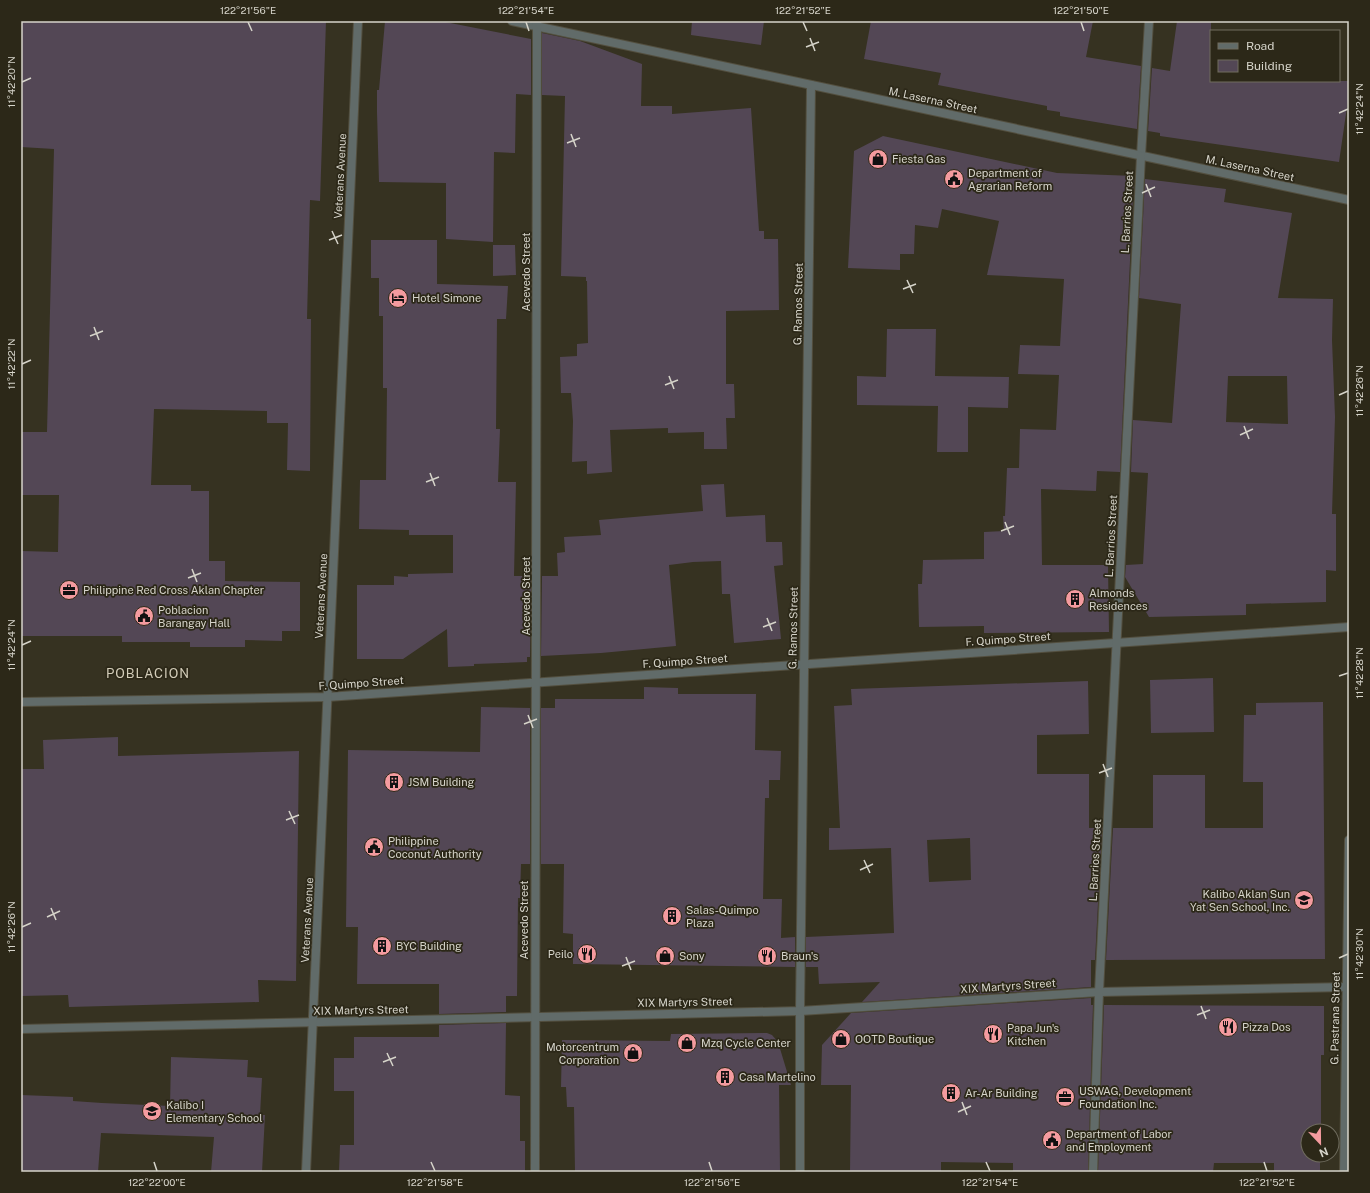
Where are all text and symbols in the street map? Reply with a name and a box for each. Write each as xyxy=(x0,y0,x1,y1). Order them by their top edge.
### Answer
text: 122°21'56"E xyxy=(220,4,276,16)
text: 122°21'54"E xyxy=(498,4,554,16)
text: 122°21'52"E xyxy=(775,4,831,16)
text: 122°21'50"E xyxy=(1053,4,1109,16)
legend xyxy=(1210,30,1340,82)
text: Road xyxy=(1246,39,1274,53)
text: 11°42'20"N xyxy=(5,56,17,108)
text: Building xyxy=(1246,59,1292,73)
text: 11°42'24"N xyxy=(1353,83,1365,135)
street label: M. Laserna Street xyxy=(888,85,978,115)
street label: Veterans Avenue xyxy=(332,133,348,219)
shop icon: Fiesta Gas xyxy=(867,148,889,170)
place label: Fiesta Gas xyxy=(892,153,946,165)
street label: M. Laserna Street xyxy=(1205,153,1295,183)
place label: Department of Agrarian Reform xyxy=(968,167,1052,192)
public building icon: Department of Agrarian Reform xyxy=(943,168,965,190)
street label: L. Barrios Street xyxy=(1119,170,1135,254)
street label: Acevedo Street xyxy=(520,233,532,311)
street label: G. Ramos Street xyxy=(791,263,805,345)
hotel icon: Hotel Simone xyxy=(387,287,409,309)
place label: Hotel Simone xyxy=(412,292,481,304)
text: 11°42'22"N xyxy=(5,338,17,390)
text: 11°42'26"N xyxy=(1353,365,1365,417)
street label: L. Barrios Street xyxy=(1103,494,1119,578)
street label: Veterans Avenue xyxy=(313,553,329,639)
street label: Acevedo Street xyxy=(520,557,532,635)
office icon: Philippine Red Cross Aklan Chapter xyxy=(58,579,80,601)
place label: Philippine Red Cross Aklan Chapter xyxy=(83,584,264,596)
street label: G. Ramos Street xyxy=(786,587,800,669)
place label: Almonds Residences xyxy=(1089,587,1148,612)
building icon: Almonds Residences xyxy=(1064,588,1086,610)
place label: Poblacion Barangay Hall xyxy=(158,604,230,629)
public building icon: Poblacion Barangay Hall xyxy=(133,605,155,627)
text: 11°42'24"N xyxy=(5,619,17,671)
street label: F. Quimpo Street xyxy=(965,630,1051,648)
text: 11°42'28"N xyxy=(1353,647,1365,699)
street label: F. Quimpo Street xyxy=(642,652,728,670)
district label: POBLACION xyxy=(106,666,190,681)
street label: F. Quimpo Street xyxy=(318,674,404,692)
building icon: JSM Building xyxy=(383,771,405,793)
place label: JSM Building xyxy=(408,776,474,788)
street label: L. Barrios Street xyxy=(1087,818,1103,902)
place label: Philippine Coconut Authority xyxy=(388,835,482,860)
public building icon: Philippine Coconut Authority xyxy=(363,836,385,858)
street label: Veterans Avenue xyxy=(299,877,315,963)
street label: Acevedo Street xyxy=(518,881,530,959)
place label: Kalibo Aklan Sun Yat Sen School, Inc. xyxy=(1190,888,1290,913)
school or university icon: Kalibo Aklan Sun Yat Sen School, Inc. xyxy=(1293,889,1315,911)
text: 11°42'26"N xyxy=(5,901,17,953)
place label: Salas-Quimpo Plaza xyxy=(686,904,759,929)
building icon: Salas-Quimpo Plaza xyxy=(661,905,683,927)
text: 11°42'30"N xyxy=(1353,928,1365,980)
building icon: BYC Building xyxy=(371,935,393,957)
place label: BYC Building xyxy=(396,940,462,952)
restaurant icon: Peilo xyxy=(576,943,598,965)
shop icon: Sony xyxy=(654,945,676,967)
restaurant icon: Braun's xyxy=(756,945,778,967)
place label: Peilo xyxy=(548,948,573,960)
place label: Sony xyxy=(679,950,705,962)
place label: Braun's xyxy=(781,950,819,962)
street label: G. Pastrana Street xyxy=(1328,971,1342,1065)
street label: XIX Martyrs Street xyxy=(960,977,1056,995)
street label: XIX Martyrs Street xyxy=(637,995,733,1009)
street label: XIX Martyrs Street xyxy=(313,1003,409,1017)
restaurant icon: Pizza Dos xyxy=(1217,1016,1239,1038)
place label: Pizza Dos xyxy=(1242,1021,1291,1033)
place label: Papa Jun's Kitchen xyxy=(1007,1022,1060,1047)
restaurant icon: Papa Jun's Kitchen xyxy=(982,1023,1004,1045)
shop icon: OOTD Boutique xyxy=(830,1028,852,1050)
shop icon: Mzq Cycle Center xyxy=(676,1032,698,1054)
place label: OOTD Boutique xyxy=(855,1033,934,1045)
place label: Mzq Cycle Center xyxy=(701,1037,791,1049)
place label: Motorcentrum Corporation xyxy=(546,1041,619,1066)
shop icon: Motorcentrum Corporation xyxy=(622,1042,644,1064)
building icon: Casa Martelino xyxy=(714,1066,736,1088)
place label: Casa Martelino xyxy=(739,1071,816,1083)
building icon: Ar-Ar Building xyxy=(940,1082,962,1104)
place label: USWAG, Development Foundation Inc. xyxy=(1079,1085,1191,1110)
office icon: USWAG, Development Foundation Inc. xyxy=(1054,1086,1076,1108)
place label: Ar-Ar Building xyxy=(965,1087,1038,1099)
place label: Kalibo I Elementary School xyxy=(166,1099,263,1124)
school or university icon: Kalibo I Elementary School xyxy=(141,1100,163,1122)
north arrow xyxy=(1300,1123,1340,1163)
place label: Department of Labor and Employment xyxy=(1066,1128,1172,1153)
public building icon: Department of Labor and Employment xyxy=(1041,1129,1063,1151)
text: N xyxy=(1318,1145,1330,1159)
text: 122°22'00"E xyxy=(128,1176,186,1188)
text: 122°21'58"E xyxy=(407,1176,463,1188)
text: 122°21'56"E xyxy=(684,1176,740,1188)
text: 122°21'54"E xyxy=(962,1176,1018,1188)
text: 122°21'52"E xyxy=(1239,1176,1295,1188)

